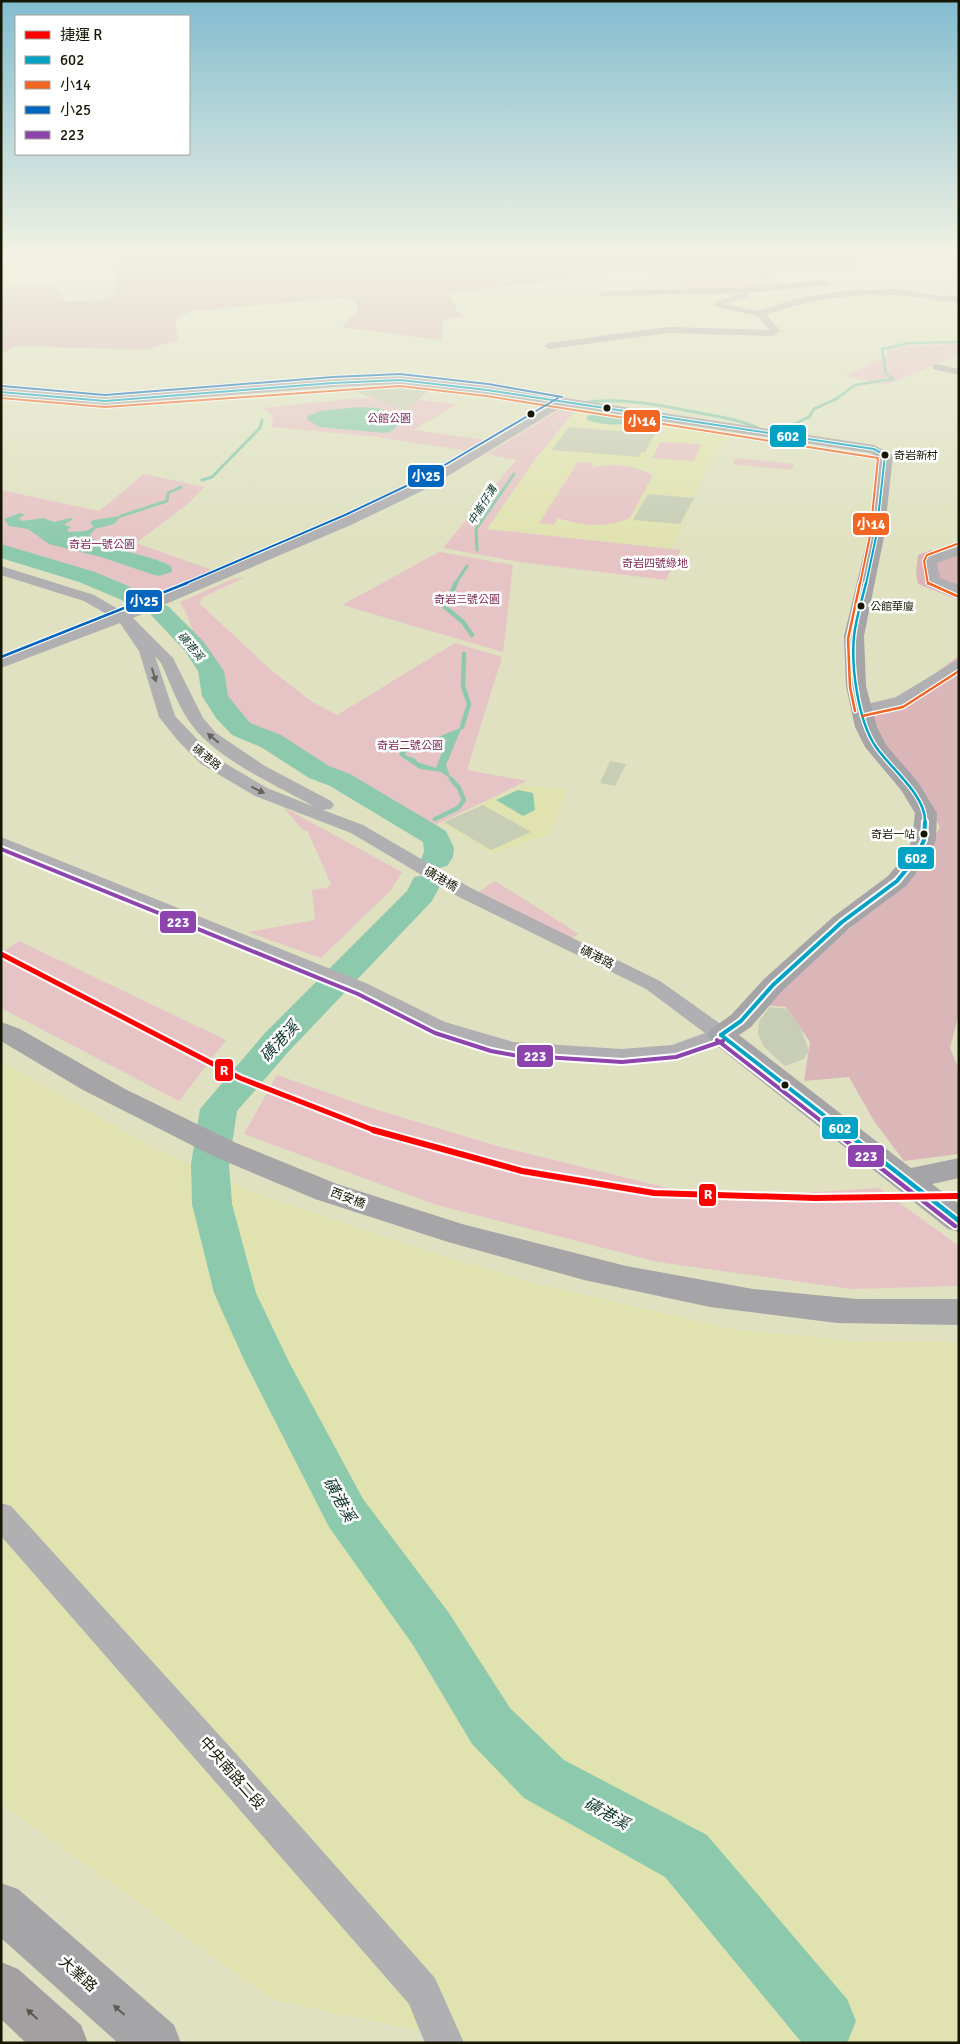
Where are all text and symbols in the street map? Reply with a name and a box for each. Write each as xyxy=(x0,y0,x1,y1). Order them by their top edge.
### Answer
legend xyxy=(15,15,190,155)
text: 捷運 R xyxy=(60,26,102,44)
text: 602 xyxy=(60,51,84,69)
text: 小14 xyxy=(60,76,91,94)
text: 小25 xyxy=(60,101,91,119)
text: 223 xyxy=(60,126,84,144)
unlabelled marker xyxy=(602,403,612,413)
unlabelled marker xyxy=(526,409,536,419)
line badge: 小14 xyxy=(623,409,661,433)
park label: 公館公園 xyxy=(367,412,411,425)
text: 小14 xyxy=(627,413,657,430)
line badge: 602 xyxy=(769,424,807,448)
text: 602 xyxy=(777,428,799,445)
place label: 奇岩新村 xyxy=(894,449,938,462)
marker: 奇岩新村 xyxy=(880,450,890,460)
line badge: 小25 xyxy=(407,464,445,488)
text: 小25 xyxy=(411,468,441,485)
water label: 中崙仔溝 xyxy=(465,481,501,527)
line badge: 小14 xyxy=(852,512,890,536)
text: 小14 xyxy=(856,516,886,533)
park label: 奇岩一號公園 xyxy=(69,538,135,551)
park label: 奇岩四號綠地 xyxy=(622,557,688,570)
line badge: 小25 xyxy=(125,589,163,613)
text: 小25 xyxy=(129,593,159,610)
park label: 奇岩三號公園 xyxy=(434,593,500,606)
place label: 公館華廈 xyxy=(870,600,914,613)
marker: 公館華廈 xyxy=(856,601,866,611)
water label: 磺港溪 xyxy=(175,630,207,665)
one-way arrow xyxy=(151,667,159,682)
one-way arrow xyxy=(207,732,220,743)
park label: 奇岩二號公園 xyxy=(377,739,443,752)
street label: 磺港路 xyxy=(190,742,224,773)
one-way arrow xyxy=(251,786,266,794)
place label: 奇岩一站 xyxy=(871,828,915,841)
marker: 奇岩一站 xyxy=(919,829,929,839)
line badge: 602 xyxy=(897,846,935,870)
text: 602 xyxy=(905,850,927,867)
street label: 磺港橋 xyxy=(421,864,460,895)
line badge: 223 xyxy=(159,910,197,934)
text: 223 xyxy=(167,914,189,931)
street label: 磺港路 xyxy=(577,943,616,972)
water label: 磺港溪 xyxy=(256,1016,305,1066)
line badge: 223 xyxy=(516,1044,554,1068)
text: 223 xyxy=(524,1048,546,1065)
line badge: R xyxy=(214,1058,234,1082)
text: R xyxy=(220,1062,229,1079)
unlabelled marker xyxy=(780,1080,790,1090)
line badge: 602 xyxy=(821,1116,859,1140)
text: 602 xyxy=(829,1120,851,1137)
line badge: 223 xyxy=(847,1144,885,1168)
text: 223 xyxy=(855,1148,877,1165)
line badge: R xyxy=(698,1183,717,1207)
street label: 西安橋 xyxy=(328,1185,367,1212)
text: R xyxy=(704,1186,713,1203)
water label: 磺港溪 xyxy=(319,1474,360,1527)
street label: 中央南路二段 xyxy=(196,1733,268,1813)
water label: 磺港溪 xyxy=(581,1793,634,1835)
street label: 大業路 xyxy=(55,1952,101,1996)
one-way arrow xyxy=(113,2005,126,2016)
one-way arrow xyxy=(27,2008,39,2020)

